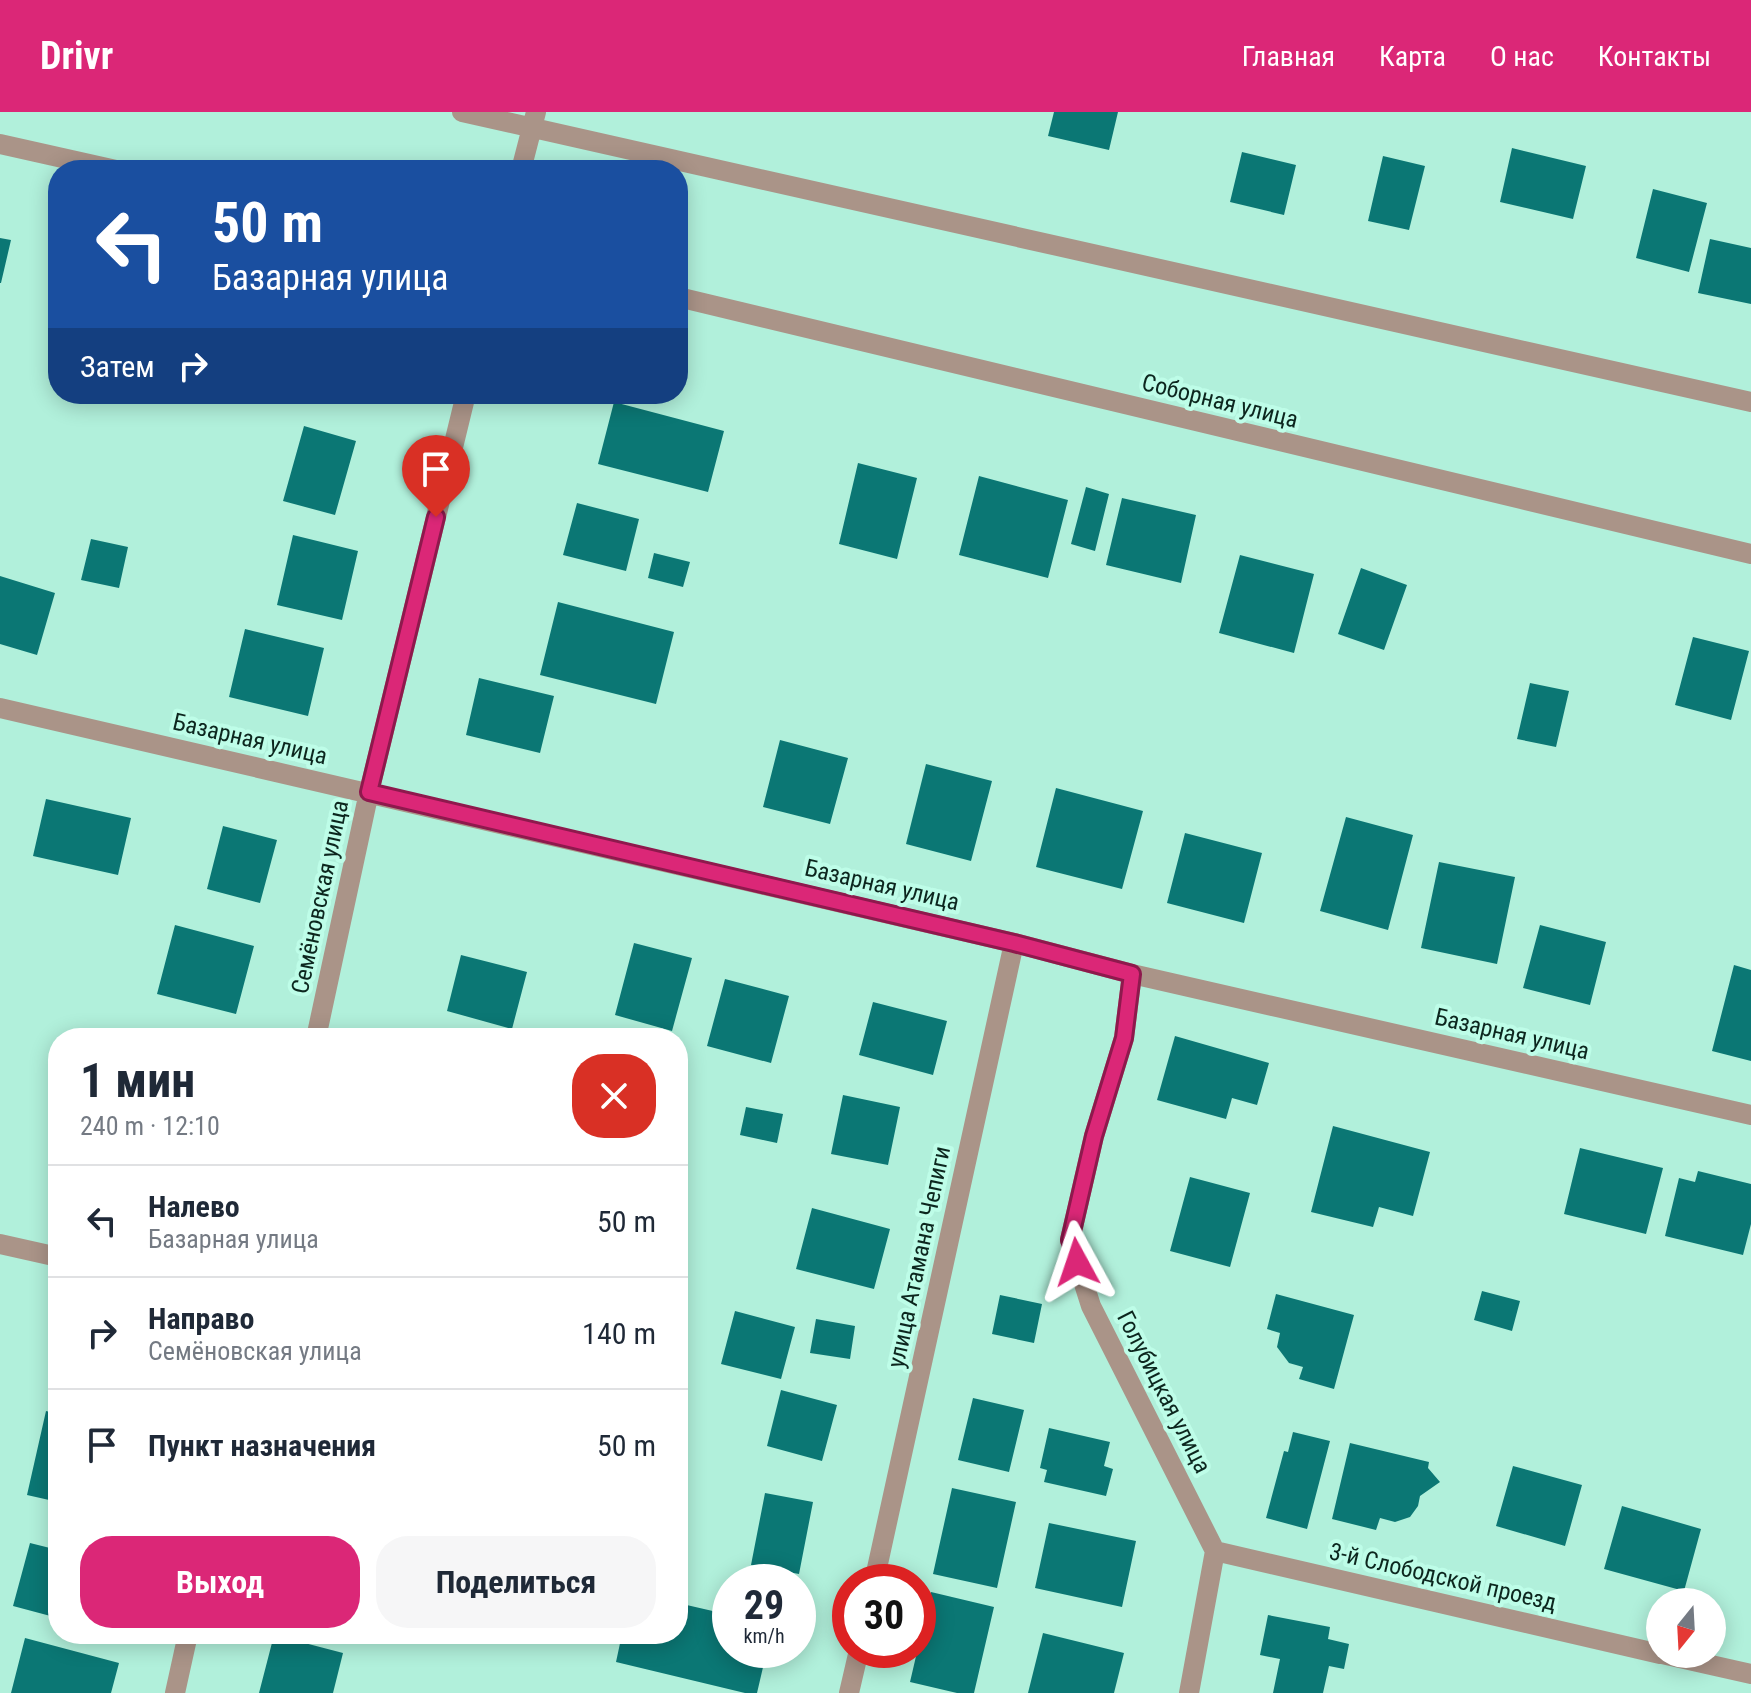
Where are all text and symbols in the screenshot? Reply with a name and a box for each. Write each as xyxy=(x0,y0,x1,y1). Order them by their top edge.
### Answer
text: Drivr xyxy=(40,34,113,78)
text: Главная xyxy=(1242,40,1335,73)
text: Карта xyxy=(1379,40,1446,73)
text: О нас xyxy=(1490,40,1554,73)
text: Контакты xyxy=(1598,40,1711,73)
text: 50 m xyxy=(212,190,323,256)
icon: left xyxy=(80,192,184,296)
text: Базарная улица xyxy=(212,257,448,299)
icon: right xyxy=(171,344,215,388)
text: Затем xyxy=(80,349,155,384)
street label: Соборная улица xyxy=(1139,368,1301,434)
pin xyxy=(402,435,470,517)
icon: arrive xyxy=(414,447,458,491)
street label: Базарная улица xyxy=(170,708,330,770)
street label: Семёновская улица xyxy=(286,798,354,996)
street label: Базарная улица xyxy=(802,854,962,916)
street label: Базарная улица xyxy=(1432,1003,1592,1065)
text: 1 мин xyxy=(80,1052,195,1109)
button: close xyxy=(572,1054,656,1138)
text: 240 m · 12:10 xyxy=(80,1111,220,1141)
street label: улица Атамана Чепиги xyxy=(882,1144,956,1370)
text: Налево xyxy=(148,1189,240,1224)
icon: left xyxy=(80,1199,124,1243)
text: 50 m xyxy=(597,1204,656,1239)
position arrow xyxy=(1035,1220,1119,1304)
text: Базарная улица xyxy=(148,1224,319,1254)
text: Направо xyxy=(148,1301,254,1336)
street label: Голубицкая улица xyxy=(1111,1306,1217,1478)
icon: right xyxy=(80,1311,124,1355)
text: 140 m xyxy=(582,1316,656,1351)
text: Семёновская улица xyxy=(148,1336,362,1366)
icon: arrive xyxy=(80,1423,124,1467)
text: Пункт назначения xyxy=(148,1428,376,1463)
text: 50 m xyxy=(597,1428,656,1463)
button: Выход xyxy=(80,1536,360,1628)
button: Поделиться xyxy=(376,1536,656,1628)
street label: 3-й Слободской проезд xyxy=(1327,1537,1559,1617)
speed limit sign: 30 xyxy=(832,1564,936,1668)
text: 29 xyxy=(744,1582,784,1629)
north arrow xyxy=(1646,1588,1726,1668)
map controls xyxy=(1646,1588,1726,1668)
text: km/h xyxy=(743,1624,785,1648)

